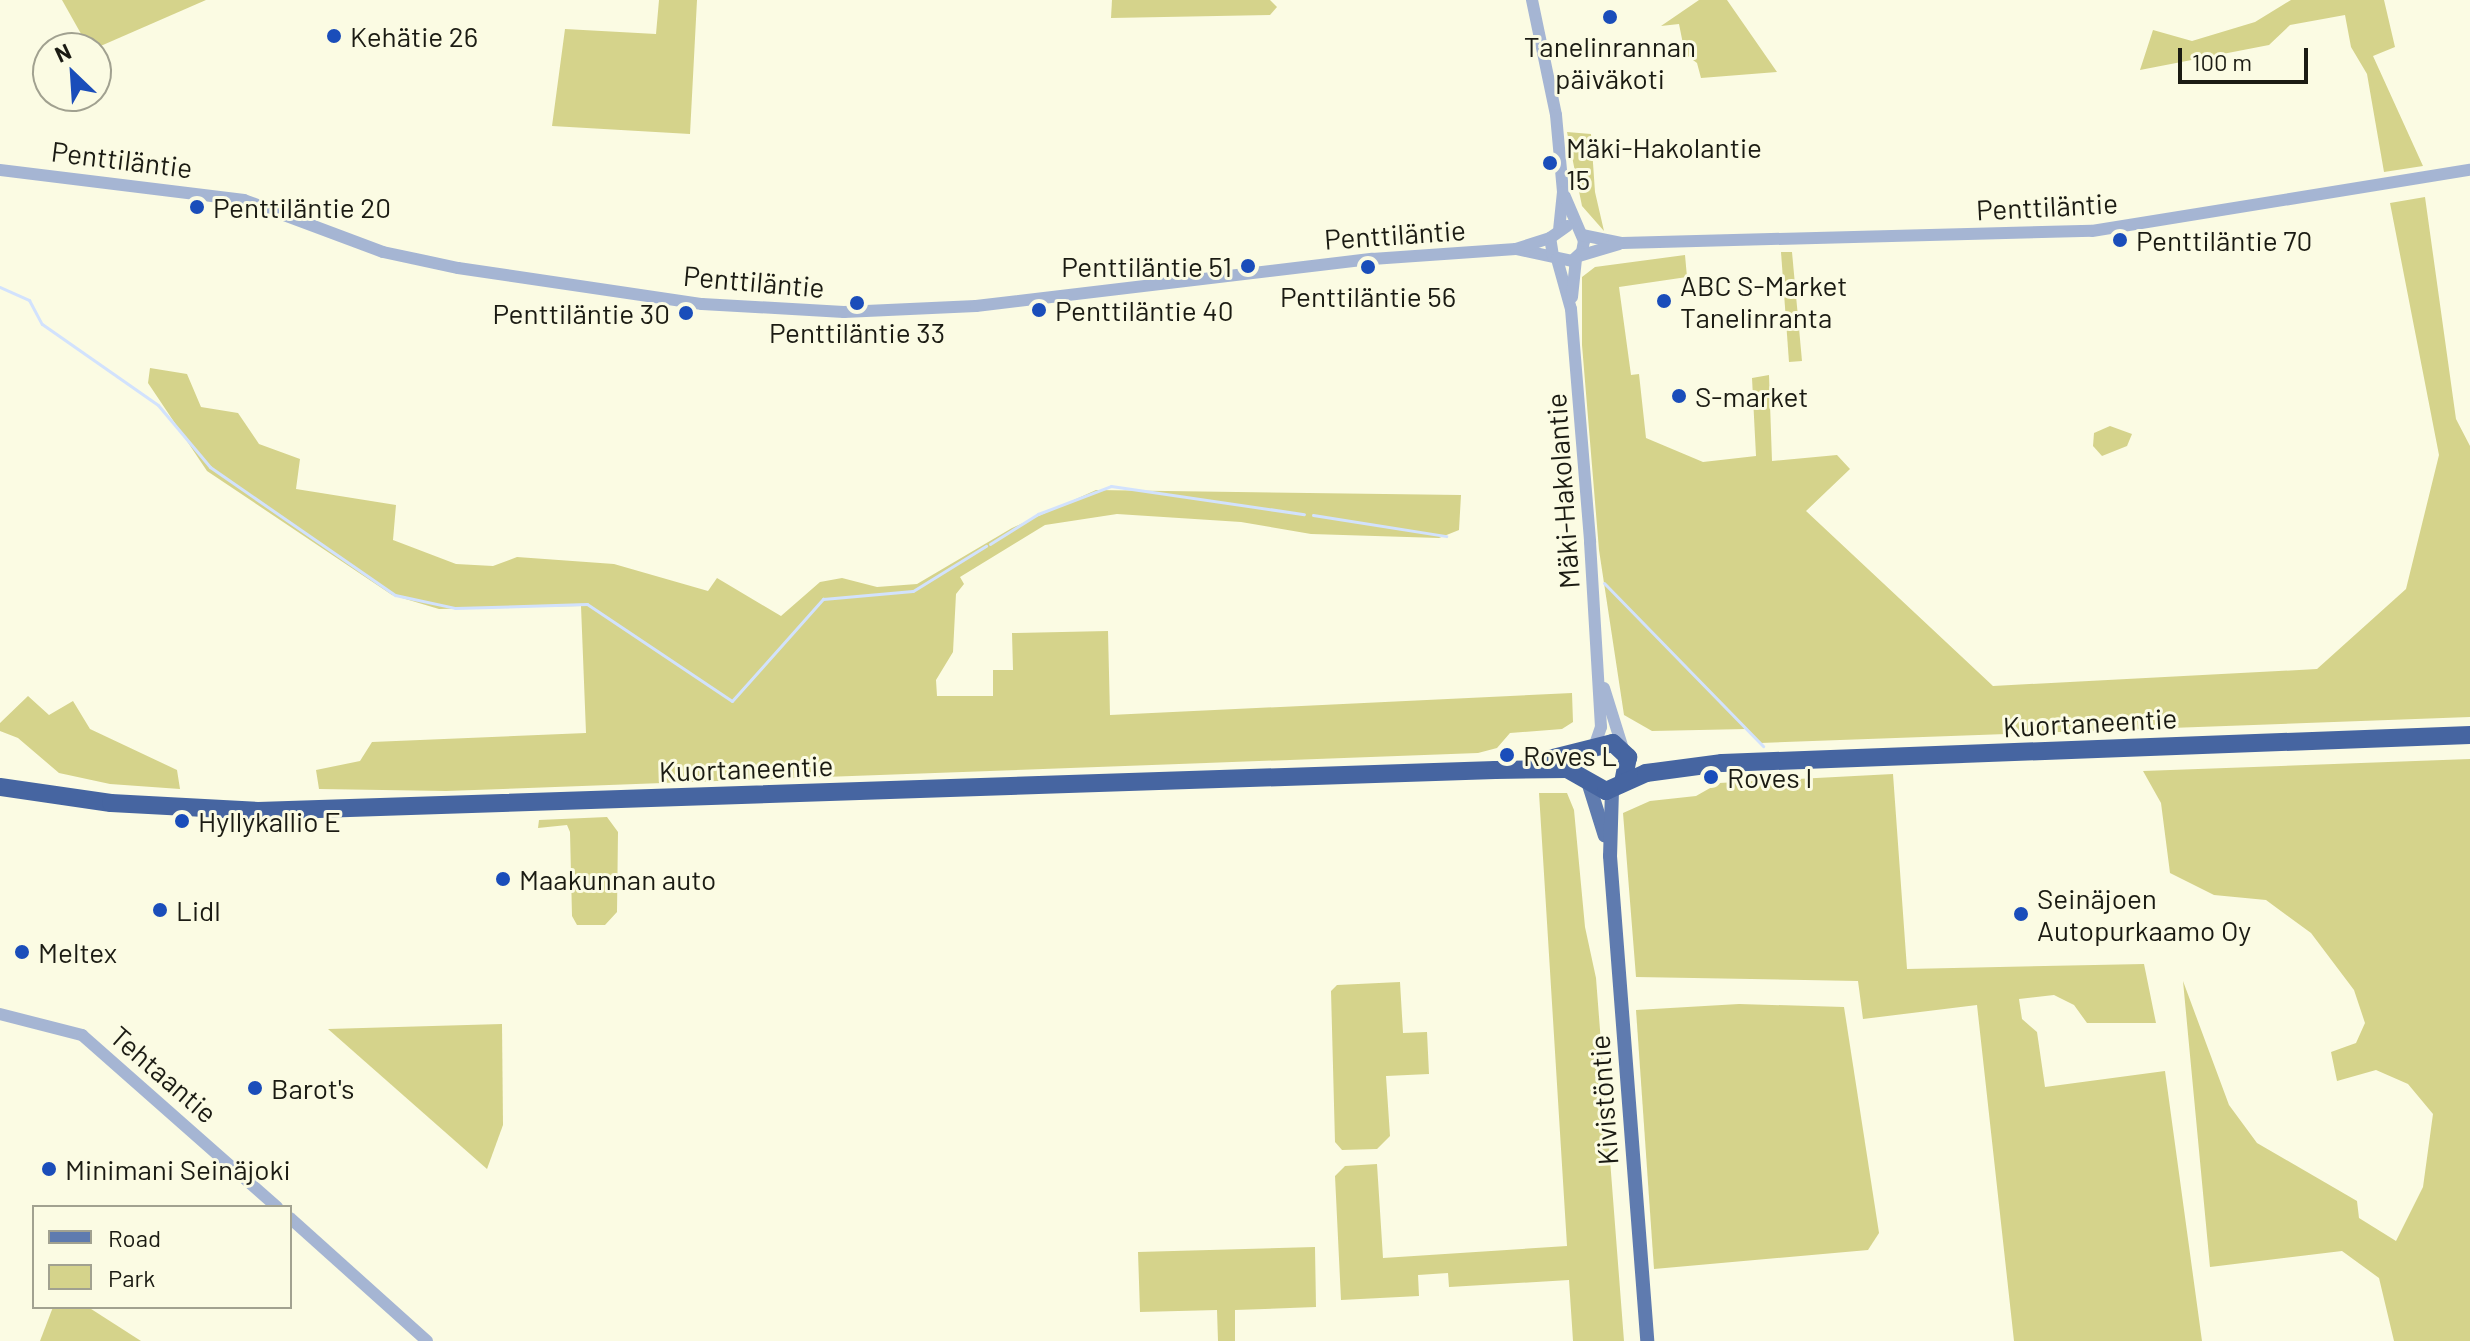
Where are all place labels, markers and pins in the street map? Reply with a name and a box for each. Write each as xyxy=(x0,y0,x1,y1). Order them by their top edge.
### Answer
marker: Tanelinrannan päiväkoti xyxy=(1601,8,1619,26)
place label: Kehätie 26 xyxy=(350,19,478,53)
marker: Kehätie 26 xyxy=(325,27,343,45)
place label: Tanelinrannan päiväkoti xyxy=(1524,29,1696,95)
place label: Mäki-Hakolantie 15 xyxy=(1566,130,1762,196)
marker: Mäki-Hakolantie 15 xyxy=(1541,154,1559,172)
place label: Penttiläntie 20 xyxy=(213,190,391,224)
marker: Penttiläntie 20 xyxy=(188,198,206,216)
place label: Penttiläntie 70 xyxy=(2136,223,2312,257)
marker: Penttiläntie 70 xyxy=(2111,231,2129,249)
place label: Penttiläntie 51 xyxy=(1061,249,1232,283)
marker: Penttiläntie 51 xyxy=(1239,257,1257,275)
marker: Penttiläntie 56 xyxy=(1359,258,1377,276)
place label: ABC S-Market Tanelinranta xyxy=(1680,268,1847,334)
place label: Penttiläntie 56 xyxy=(1280,279,1456,313)
marker: ABC S-Market Tanelinranta xyxy=(1655,292,1673,310)
place label: Penttiläntie 40 xyxy=(1055,293,1234,327)
marker: Penttiläntie 33 xyxy=(848,294,866,312)
place label: Penttiläntie 30 xyxy=(492,296,670,330)
marker: Penttiläntie 40 xyxy=(1030,301,1048,319)
marker: Penttiläntie 30 xyxy=(677,304,695,322)
place label: Penttiläntie 33 xyxy=(769,315,945,349)
place label: S-market xyxy=(1695,379,1808,413)
marker: S-market xyxy=(1670,387,1688,405)
place label: Roves L xyxy=(1523,738,1617,772)
marker: Roves L xyxy=(1498,746,1516,764)
place label: Roves I xyxy=(1727,760,1813,794)
marker: Roves I xyxy=(1702,768,1720,786)
place label: Hyllykallio E xyxy=(198,804,341,838)
marker: Hyllykallio E xyxy=(173,812,191,830)
place label: Maakunnan auto xyxy=(519,862,716,896)
marker: Maakunnan auto xyxy=(494,870,512,888)
place label: Seinäjoen Autopurkaamo Oy xyxy=(2037,881,2251,947)
place label: Lidl xyxy=(176,893,221,927)
marker: Lidl xyxy=(151,901,169,919)
marker: Seinäjoen Autopurkaamo Oy xyxy=(2012,905,2030,923)
place label: Meltex xyxy=(38,935,117,969)
marker: Meltex xyxy=(13,943,31,961)
place label: Barot's xyxy=(271,1071,354,1105)
marker: Barot's xyxy=(246,1079,264,1097)
place label: Minimani Seinäjoki xyxy=(65,1152,291,1186)
marker: Minimani Seinäjoki xyxy=(40,1160,58,1178)

